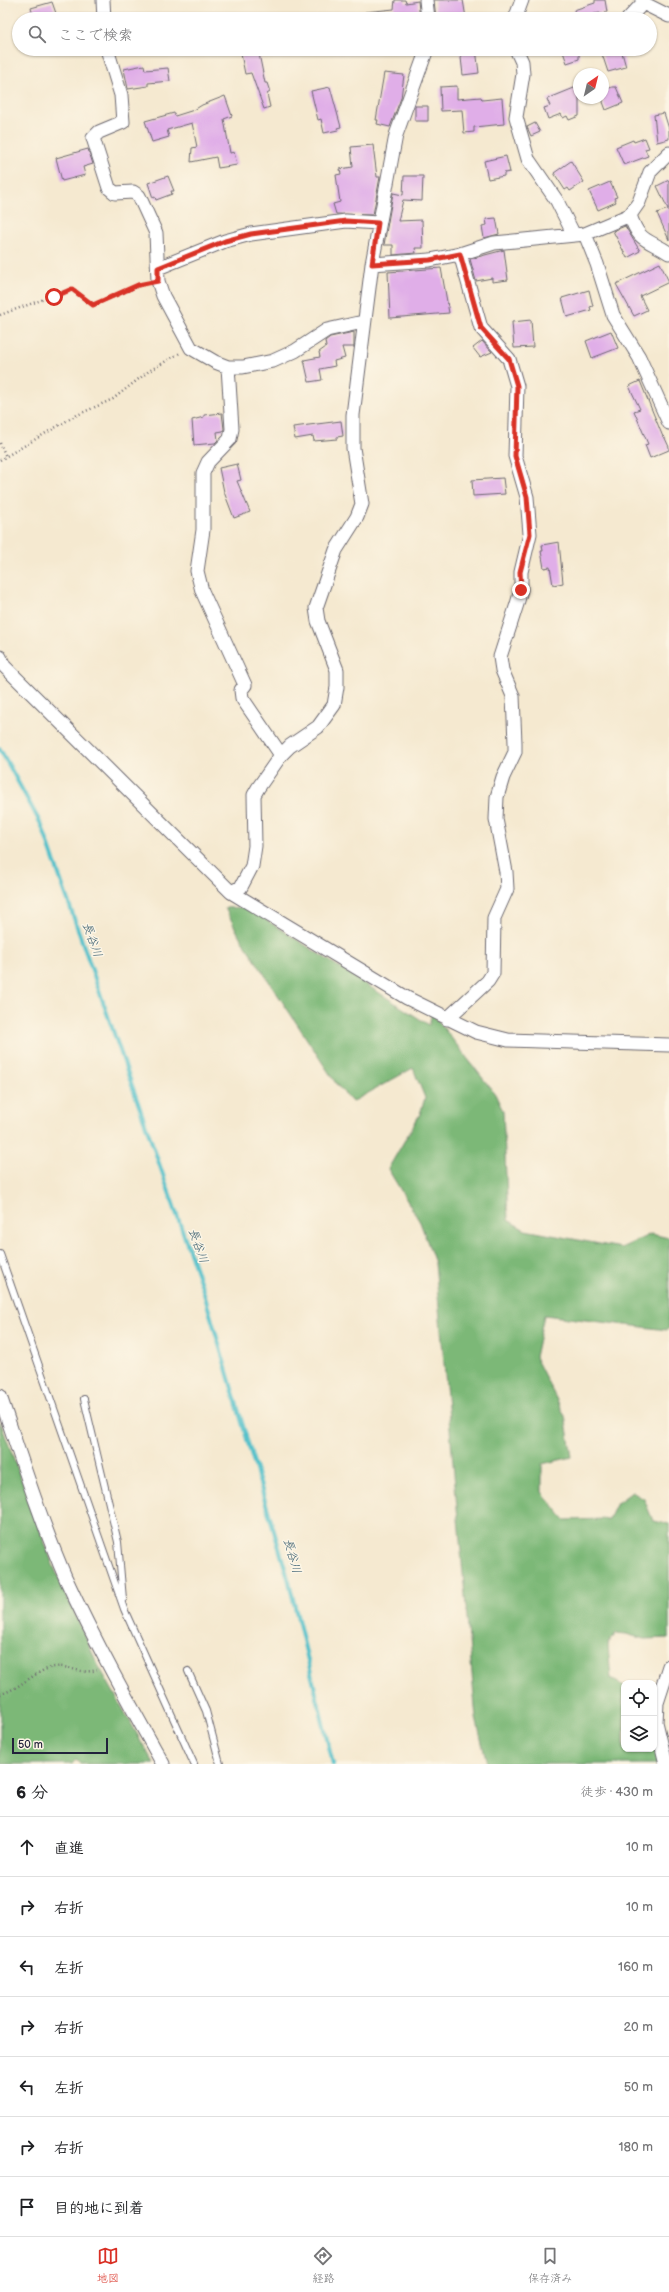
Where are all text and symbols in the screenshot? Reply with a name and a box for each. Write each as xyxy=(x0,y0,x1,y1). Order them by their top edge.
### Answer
search box xyxy=(12,12,657,56)
icon: search xyxy=(26,23,48,45)
text: ここで検索 xyxy=(58,26,133,45)
north arrow xyxy=(573,68,609,104)
route start xyxy=(45,288,63,306)
route end xyxy=(512,581,530,599)
water label: 長谷川 xyxy=(79,921,105,959)
water label: 長谷川 xyxy=(185,1227,211,1265)
water label: 長谷川 xyxy=(280,1537,304,1575)
map controls xyxy=(621,1680,657,1752)
button: locate xyxy=(621,1680,657,1716)
button: layers xyxy=(621,1716,657,1752)
scale bar xyxy=(12,1736,108,1755)
text: 50 m xyxy=(18,1738,43,1751)
text: 6 分 xyxy=(16,1783,48,1803)
text: 徒歩 · 430 m xyxy=(581,1784,653,1800)
icon: ahead xyxy=(16,1836,38,1858)
text: 直進 xyxy=(54,1839,84,1858)
text: 10 m xyxy=(626,1839,653,1855)
icon: right xyxy=(16,1896,38,1918)
text: 右折 xyxy=(54,1899,84,1918)
text: 10 m xyxy=(626,1899,653,1915)
icon: left xyxy=(16,1956,38,1978)
text: 左折 xyxy=(54,1959,84,1978)
text: 160 m xyxy=(618,1959,653,1975)
icon: right xyxy=(16,2016,38,2038)
text: 右折 xyxy=(54,2019,84,2038)
text: 20 m xyxy=(623,2019,653,2035)
icon: left xyxy=(16,2076,38,2098)
text: 左折 xyxy=(54,2079,84,2098)
text: 50 m xyxy=(624,2079,653,2095)
icon: right xyxy=(16,2136,38,2158)
text: 右折 xyxy=(54,2139,84,2158)
text: 180 m xyxy=(618,2139,653,2155)
icon: arrive xyxy=(16,2196,38,2218)
text: 目的地に到着 xyxy=(54,2199,144,2218)
tab: 地図 xyxy=(97,2245,119,2285)
tab: 経路 xyxy=(312,2245,334,2285)
tab: 保存済み xyxy=(528,2245,572,2285)

